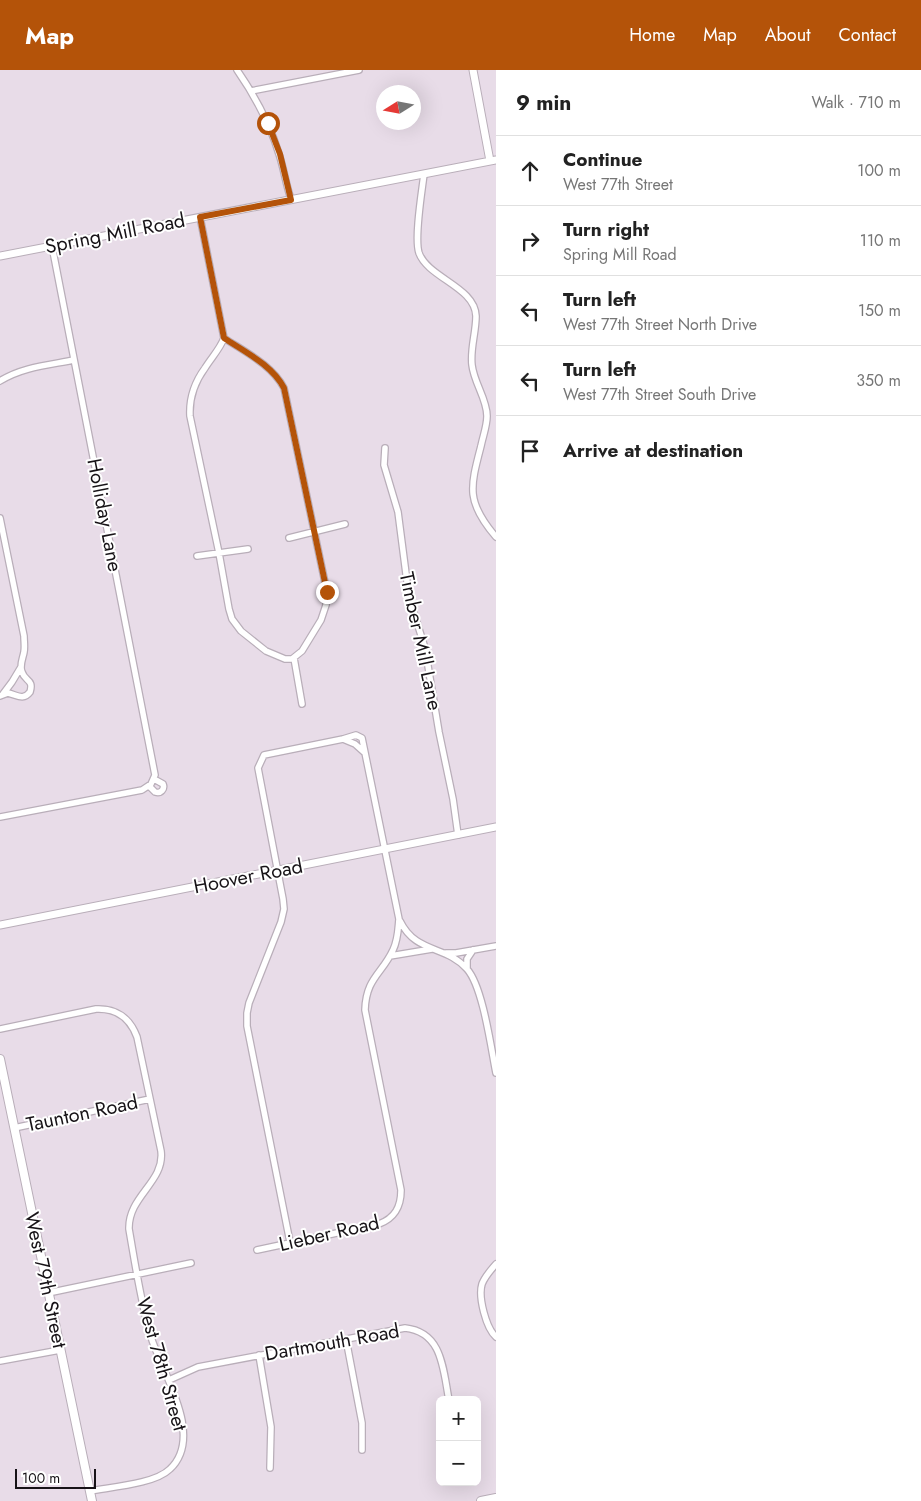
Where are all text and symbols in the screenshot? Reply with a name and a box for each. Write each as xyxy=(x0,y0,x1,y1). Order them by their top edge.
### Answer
text: Map xyxy=(25,18,74,53)
text: Home xyxy=(629,22,675,48)
text: Map xyxy=(703,22,737,48)
text: About xyxy=(765,22,810,48)
text: Contact xyxy=(838,22,896,48)
north arrow xyxy=(376,85,421,130)
text: 9 min xyxy=(516,88,571,118)
text: Walk · 710 m xyxy=(811,91,901,114)
route start xyxy=(257,112,280,135)
text: Continue xyxy=(563,146,642,173)
icon: ahead xyxy=(516,157,544,185)
text: 100 m xyxy=(857,159,901,182)
text: West 77th Street xyxy=(563,173,673,196)
street label: Spring Mill Road xyxy=(43,206,188,261)
text: Turn right xyxy=(563,216,649,243)
icon: right xyxy=(516,227,544,255)
text: 110 m xyxy=(860,229,901,252)
text: Spring Mill Road xyxy=(563,243,677,266)
text: Turn left xyxy=(563,286,636,313)
icon: left xyxy=(516,297,544,325)
text: 150 m xyxy=(858,299,901,322)
text: West 77th Street North Drive xyxy=(563,313,757,336)
text: Turn left xyxy=(563,356,636,383)
icon: left xyxy=(516,367,544,395)
text: 350 m xyxy=(856,369,901,392)
text: West 77th Street South Drive xyxy=(563,383,756,406)
icon: arrive xyxy=(516,437,544,465)
text: Arrive at destination xyxy=(563,437,743,464)
street label: Holliday Lane xyxy=(79,456,130,574)
street label: Timber Mill Lane xyxy=(392,569,449,713)
route end xyxy=(316,581,339,604)
street label: Hoover Road xyxy=(191,852,305,901)
street label: Taunton Road xyxy=(24,1088,141,1139)
street label: Lieber Road xyxy=(276,1208,382,1259)
street label: West 79th Street xyxy=(17,1209,74,1351)
street label: West 78th Street xyxy=(129,1294,195,1435)
street label: Dartmouth Road xyxy=(262,1316,402,1369)
map controls xyxy=(436,1396,481,1486)
button: + xyxy=(436,1396,481,1441)
button: − xyxy=(436,1441,481,1486)
scale bar xyxy=(15,1466,96,1489)
text: 100 m xyxy=(22,1468,60,1488)

